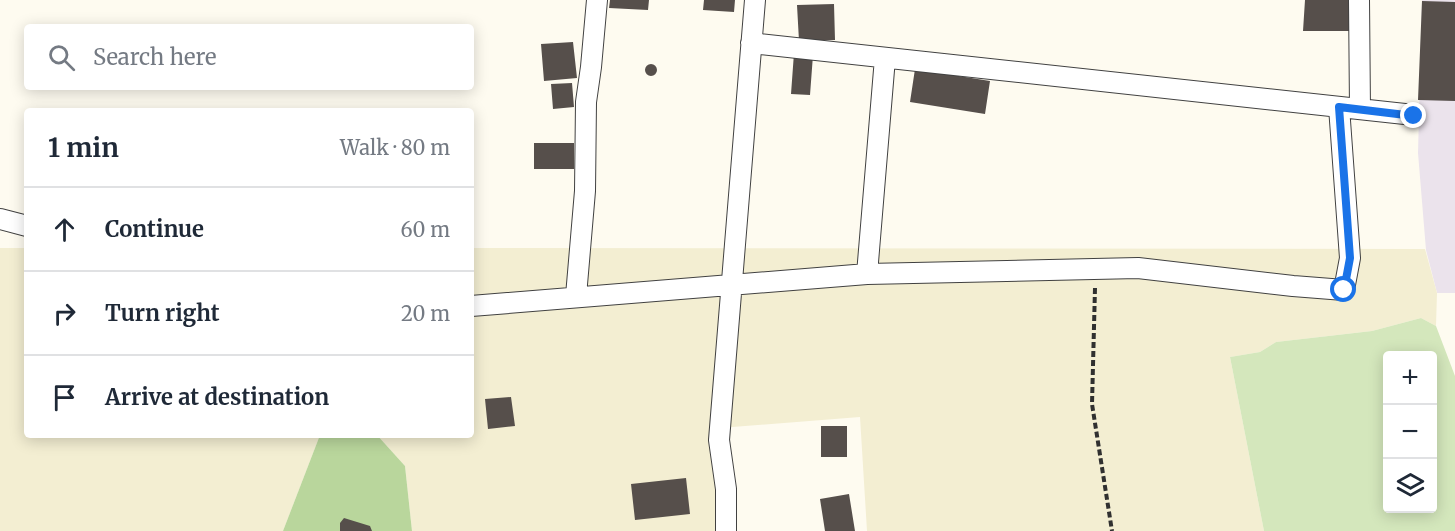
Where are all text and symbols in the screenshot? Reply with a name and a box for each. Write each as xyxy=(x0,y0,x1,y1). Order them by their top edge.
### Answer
search box xyxy=(24,24,474,90)
icon: search xyxy=(45,41,78,74)
text: Search here xyxy=(93,43,216,71)
route end xyxy=(1400,102,1426,128)
text: 1 min xyxy=(48,131,119,164)
text: Walk · 80 m xyxy=(340,135,450,160)
icon: ahead xyxy=(48,213,81,246)
text: Continue xyxy=(105,215,204,243)
text: 60 m xyxy=(400,217,450,242)
route start xyxy=(1330,276,1356,302)
icon: right xyxy=(48,297,81,330)
text: Turn right xyxy=(105,299,219,327)
text: 20 m xyxy=(401,301,450,326)
map controls xyxy=(1383,351,1437,513)
button: + xyxy=(1383,351,1437,405)
icon: arrive xyxy=(48,381,81,414)
text: Arrive at destination xyxy=(105,383,329,411)
button: − xyxy=(1383,405,1437,459)
button: layers xyxy=(1383,459,1437,513)

